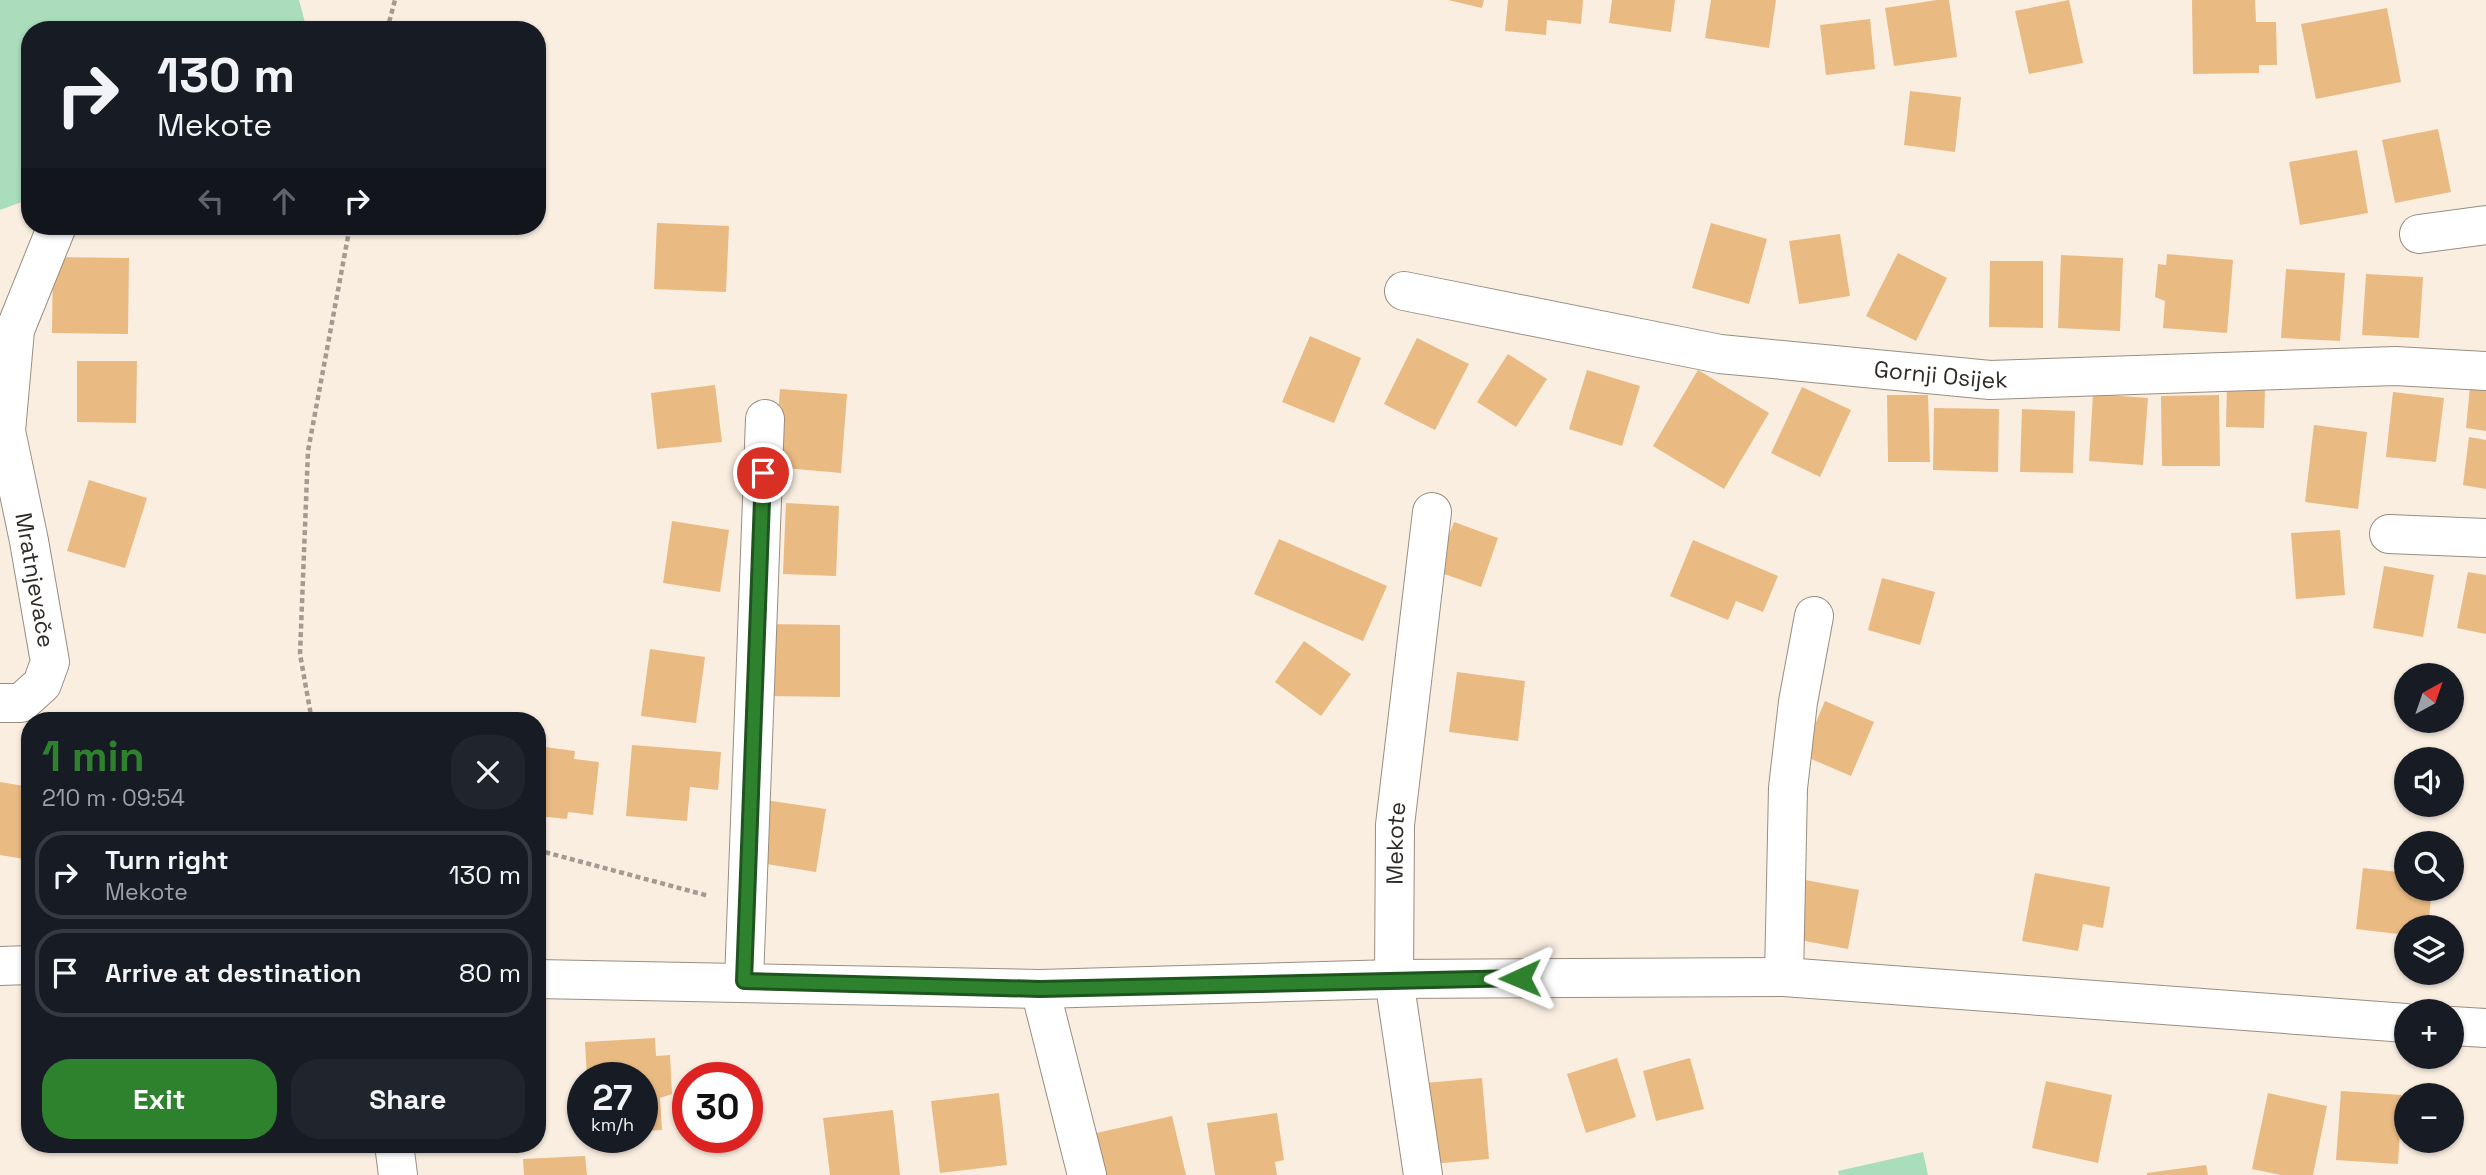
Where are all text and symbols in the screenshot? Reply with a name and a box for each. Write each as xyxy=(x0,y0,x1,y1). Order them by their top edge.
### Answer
text: 130 m xyxy=(157,44,295,106)
icon: right xyxy=(42,49,133,140)
text: Mekote xyxy=(157,105,272,145)
icon: left xyxy=(192,182,230,220)
icon: ahead xyxy=(265,182,303,220)
icon: right xyxy=(338,182,376,220)
street label: Gornji Osijek xyxy=(1872,354,2008,395)
pin xyxy=(733,443,793,503)
icon: arrive xyxy=(744,454,782,492)
street label: Mratnjevače xyxy=(8,510,62,650)
north arrow xyxy=(2394,663,2464,733)
map controls xyxy=(2394,663,2464,1153)
text: 1 min xyxy=(42,730,145,783)
button: close xyxy=(451,735,525,809)
button: sound xyxy=(2394,747,2464,817)
text: 210 m · 09:54 xyxy=(42,783,185,813)
street label: Mekote xyxy=(1380,800,1413,885)
button: search xyxy=(2394,831,2464,901)
text: Turn right xyxy=(105,843,229,877)
icon: right xyxy=(46,856,84,894)
text: 130 m xyxy=(449,858,521,892)
text: Mekote xyxy=(105,877,188,907)
button: layers xyxy=(2394,915,2464,985)
position arrow xyxy=(1483,941,1557,1015)
icon: arrive xyxy=(46,954,84,992)
text: Arrive at destination xyxy=(105,956,362,990)
text: 80 m xyxy=(459,956,521,990)
button: + xyxy=(2394,999,2464,1069)
button: Exit xyxy=(42,1059,277,1139)
button: Share xyxy=(291,1059,525,1139)
speed limit sign: 30 xyxy=(672,1062,763,1153)
text: 27 xyxy=(593,1076,632,1120)
button: − xyxy=(2394,1083,2464,1153)
text: km/h xyxy=(591,1113,634,1136)

